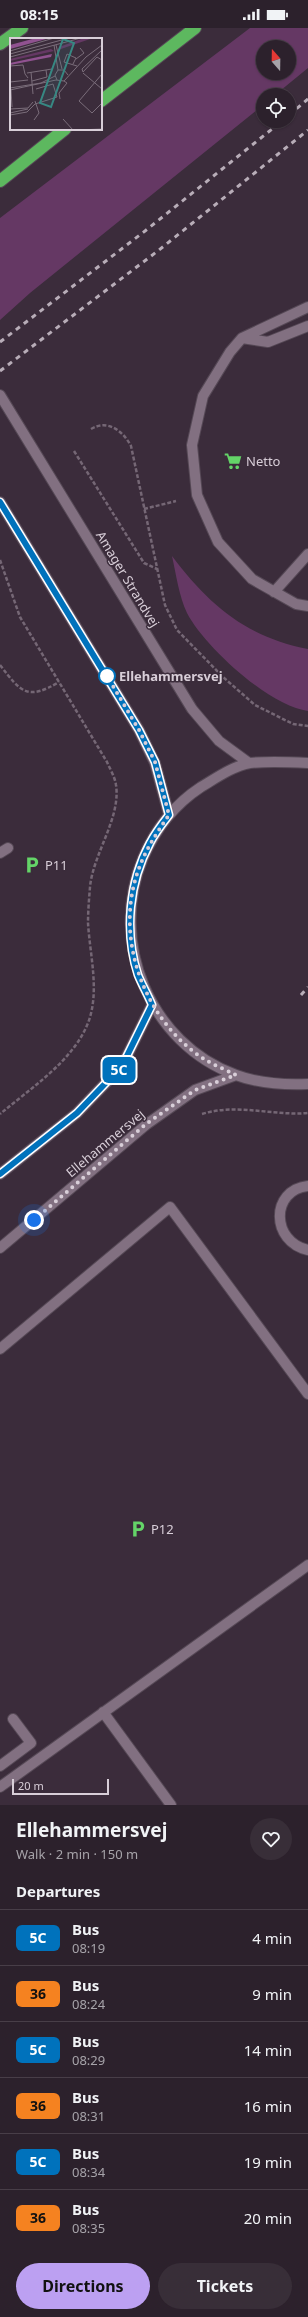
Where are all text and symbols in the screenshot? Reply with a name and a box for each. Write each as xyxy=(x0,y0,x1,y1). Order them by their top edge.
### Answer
text: 08:15 xyxy=(20,4,59,24)
inset map xyxy=(10,38,102,130)
north arrow xyxy=(256,40,296,80)
map controls xyxy=(256,40,296,128)
button: locate xyxy=(256,88,296,128)
supermarket icon: Netto xyxy=(223,451,243,471)
place label: Netto xyxy=(246,452,281,470)
street label: Amager Strandvej xyxy=(92,527,164,631)
marker: Ellehammersvej xyxy=(98,667,116,685)
place label: Ellehammersvej xyxy=(119,667,223,685)
parking icon: P11 xyxy=(22,855,42,875)
place label: P11 xyxy=(45,856,68,874)
line badge: 5C xyxy=(101,1057,137,1083)
text: 5C xyxy=(111,1060,128,1079)
street label: Ellehammersvej xyxy=(62,1105,148,1181)
your location xyxy=(24,1210,44,1230)
parking icon: P12 xyxy=(128,1519,148,1539)
place label: P12 xyxy=(151,1520,174,1538)
scale bar xyxy=(12,1777,109,1796)
text: 20 m xyxy=(18,1778,44,1793)
text: Ellehammersvej xyxy=(16,1817,167,1843)
button: heart xyxy=(250,1818,292,1860)
text: Walk · 2 min · 150 m xyxy=(16,1845,138,1863)
text: Departures xyxy=(16,1881,100,1901)
text: Bus xyxy=(72,1919,99,1939)
text: 5C xyxy=(30,1928,47,1947)
text: 4 min xyxy=(252,1928,292,1948)
text: 08:19 xyxy=(72,1939,105,1957)
text: Bus xyxy=(72,1975,99,1995)
text: 36 xyxy=(30,1984,46,2003)
text: 9 min xyxy=(252,1984,292,2004)
text: 08:24 xyxy=(72,1995,105,2013)
text: Bus xyxy=(72,2031,99,2051)
text: 5C xyxy=(30,2040,47,2059)
text: 14 min xyxy=(244,2040,292,2060)
text: 08:29 xyxy=(72,2051,105,2069)
text: Bus xyxy=(72,2087,99,2107)
text: 36 xyxy=(30,2096,46,2115)
text: 16 min xyxy=(244,2096,292,2116)
text: 08:31 xyxy=(72,2107,105,2125)
text: Bus xyxy=(72,2143,99,2163)
text: 5C xyxy=(30,2152,47,2171)
text: 19 min xyxy=(244,2152,292,2172)
text: 08:34 xyxy=(72,2163,105,2181)
text: Bus xyxy=(72,2199,99,2219)
text: 36 xyxy=(30,2208,46,2227)
text: 20 min xyxy=(244,2208,292,2228)
text: 08:35 xyxy=(72,2219,105,2237)
button: Directions xyxy=(16,2263,150,2309)
button: Tickets xyxy=(158,2263,292,2309)

